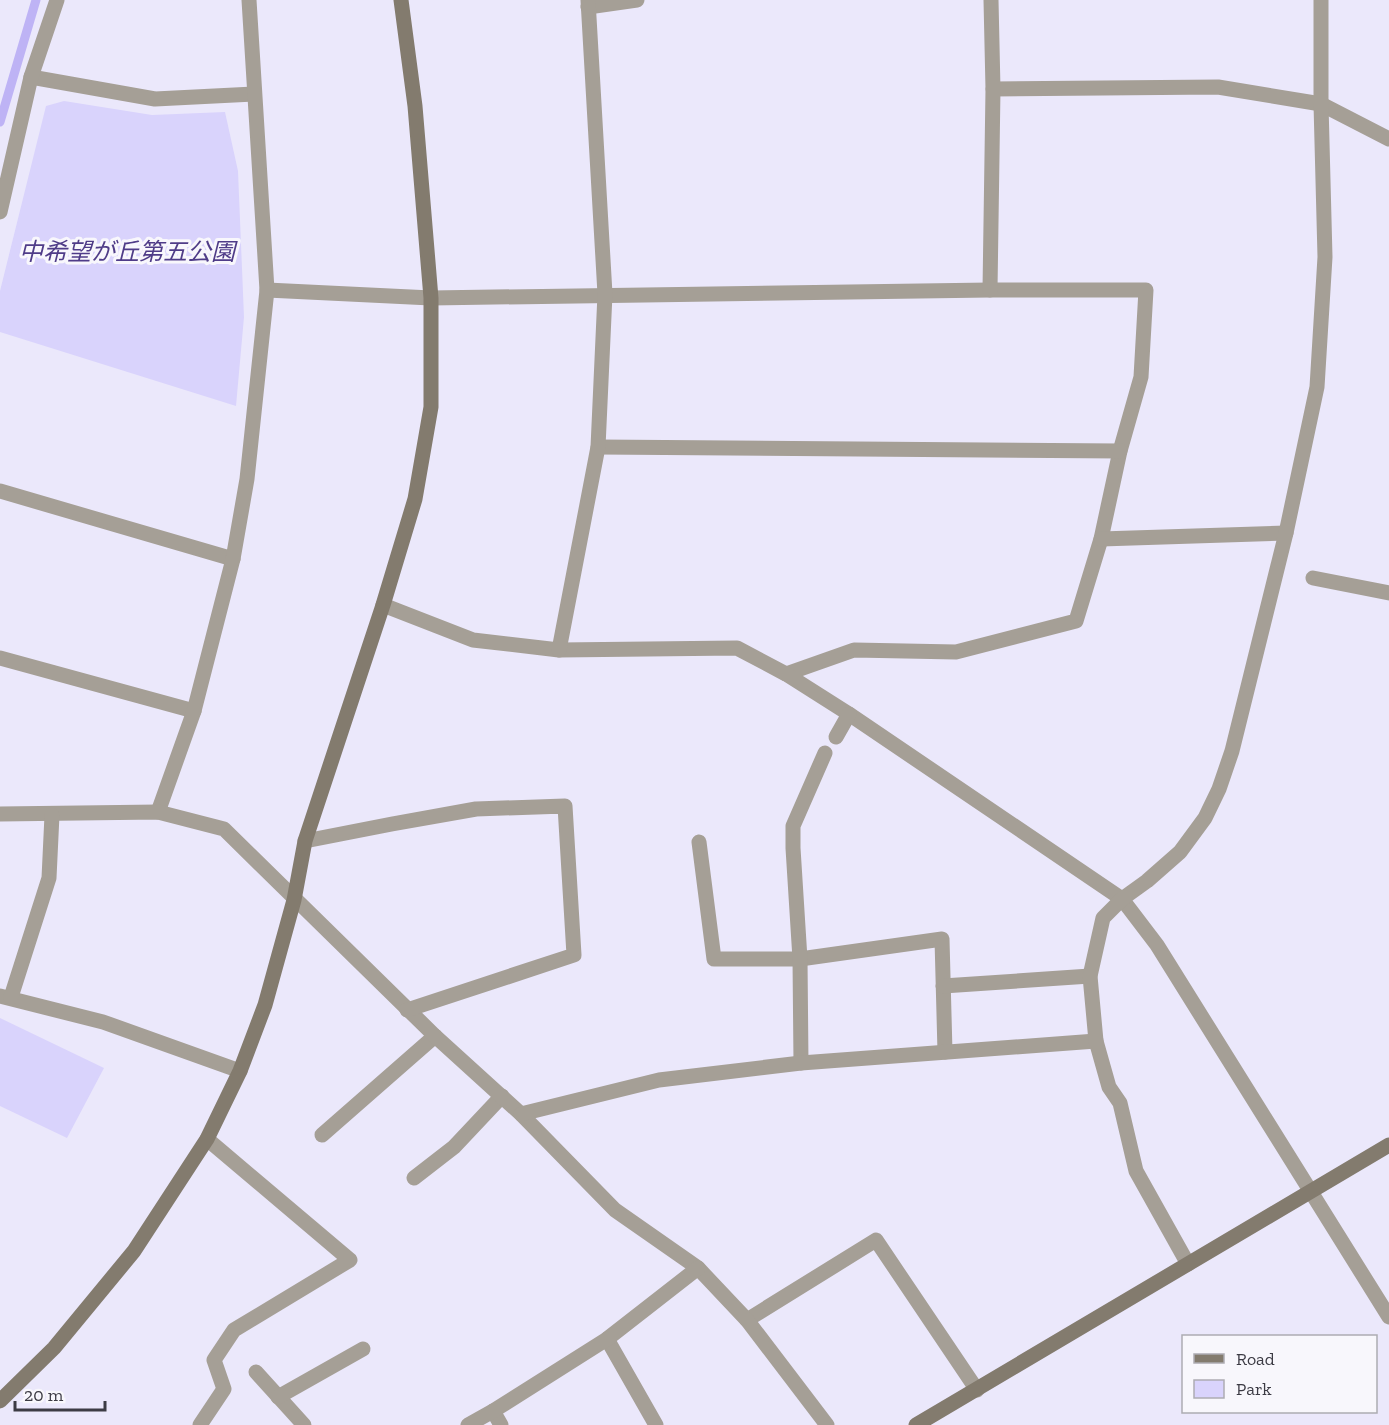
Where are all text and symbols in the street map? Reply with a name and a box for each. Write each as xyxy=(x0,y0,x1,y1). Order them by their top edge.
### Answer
park label: 中希望が丘第五公園 xyxy=(19,237,238,266)
legend xyxy=(1182,1335,1377,1413)
text: Road xyxy=(1236,1348,1275,1370)
scale bar xyxy=(15,1374,105,1412)
text: Park xyxy=(1236,1378,1272,1400)
text: 20 m xyxy=(24,1384,64,1406)

